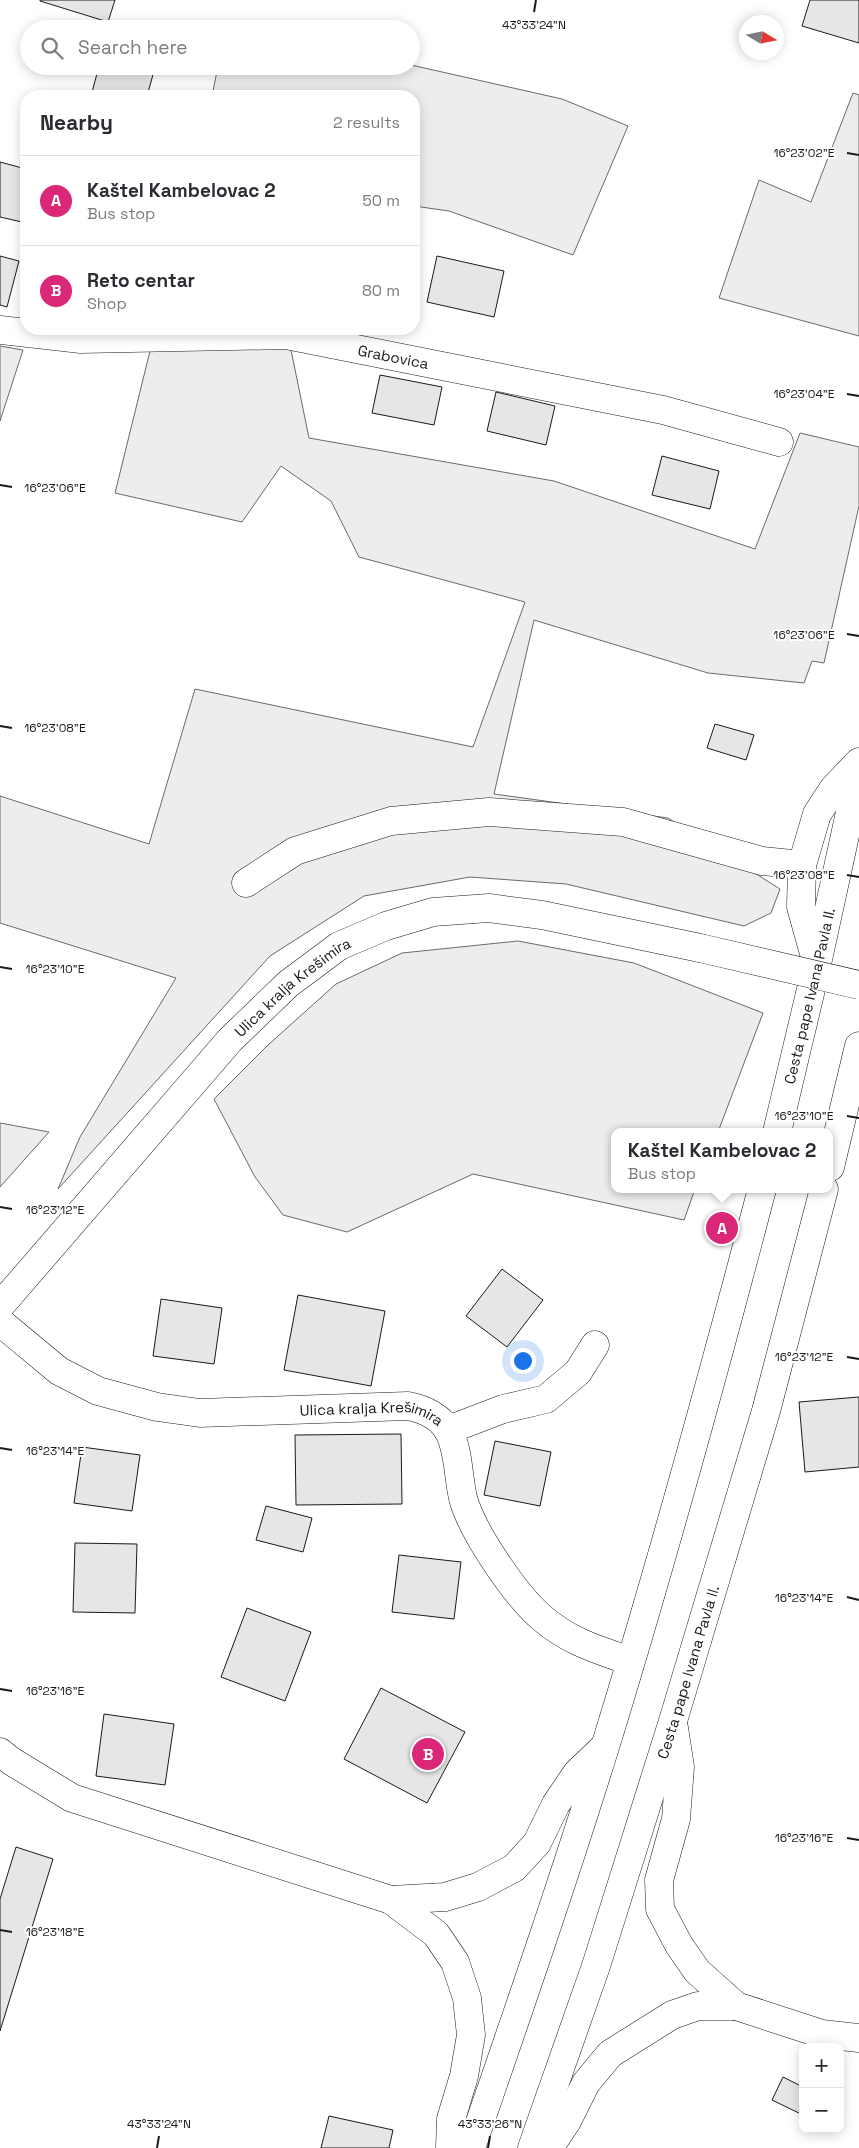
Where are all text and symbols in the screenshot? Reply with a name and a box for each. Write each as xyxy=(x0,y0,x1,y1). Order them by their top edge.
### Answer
north arrow xyxy=(739,15,784,60)
text: 43°33'24"N xyxy=(502,17,566,33)
search box xyxy=(20,20,420,75)
icon: search xyxy=(38,34,66,62)
text: Search here xyxy=(78,35,188,60)
text: Nearby xyxy=(40,109,113,136)
text: 2 results xyxy=(333,112,400,133)
text: 16°23'02"E xyxy=(773,145,835,161)
text: Kaštel Kambelovac 2 xyxy=(87,178,276,203)
text: A xyxy=(51,190,61,211)
text: 50 m xyxy=(362,190,400,211)
text: Bus stop xyxy=(87,203,155,224)
text: Reto centar xyxy=(87,268,195,293)
text: B xyxy=(51,280,61,301)
text: 80 m xyxy=(362,280,400,301)
text: Shop xyxy=(87,293,127,314)
street label: Grabovica xyxy=(356,340,431,373)
text: 16°23'04"E xyxy=(773,386,835,402)
text: 16°23'06"E xyxy=(24,480,86,496)
text: 16°23'06"E xyxy=(773,627,835,643)
text: 16°23'08"E xyxy=(24,720,86,736)
text: 16°23'08"E xyxy=(773,867,835,883)
street label: Cesta pape Ivana Pavla II. xyxy=(779,906,839,1086)
street label: Ulica kralja Krešimira xyxy=(230,933,354,1041)
text: 16°23'10"E xyxy=(26,961,85,977)
text: 16°23'10"E xyxy=(775,1108,834,1124)
popup xyxy=(611,1128,833,1193)
text: Kaštel Kambelovac 2 xyxy=(628,1138,816,1163)
text: Bus stop xyxy=(628,1163,696,1184)
text: 16°23'12"E xyxy=(26,1202,84,1218)
pin: A xyxy=(706,1209,738,1247)
your location xyxy=(510,1348,536,1374)
text: 16°23'12"E xyxy=(775,1349,833,1365)
street label: Ulica kralja Krešimira xyxy=(299,1396,448,1430)
text: 16°23'14"E xyxy=(26,1443,84,1459)
street label: Cesta pape Ivana Pavla II. xyxy=(652,1583,723,1761)
text: 16°23'14"E xyxy=(775,1590,833,1606)
text: 16°23'16"E xyxy=(26,1683,85,1699)
pin: B xyxy=(412,1735,444,1773)
text: 16°23'16"E xyxy=(775,1830,834,1846)
text: 16°23'18"E xyxy=(26,1924,85,1940)
map controls xyxy=(799,2043,844,2133)
button: + xyxy=(799,2043,844,2088)
button: − xyxy=(799,2088,844,2133)
text: 43°33'24"N xyxy=(127,2116,191,2132)
text: 43°33'26"N xyxy=(458,2116,522,2132)

